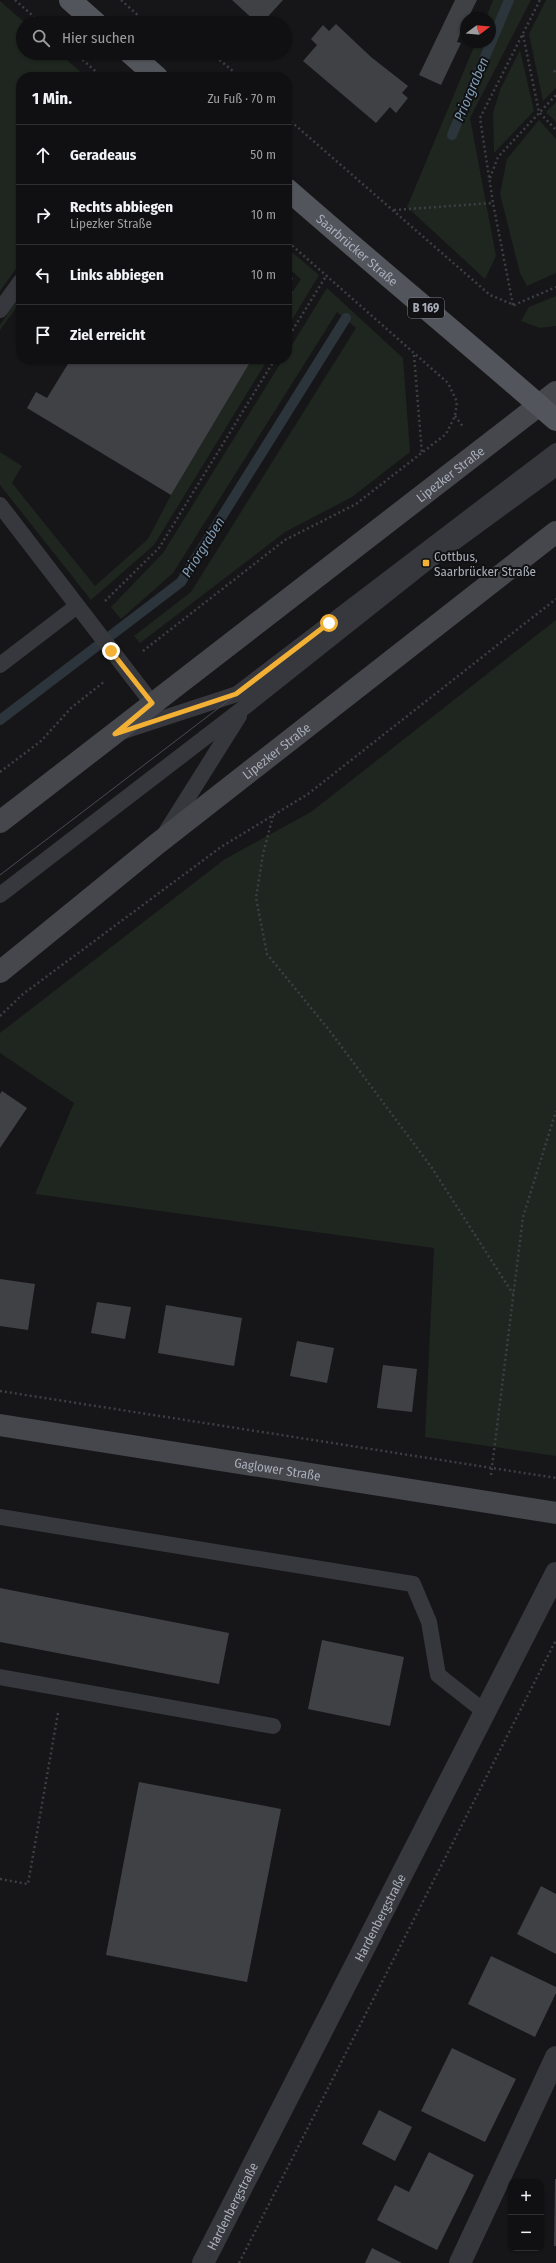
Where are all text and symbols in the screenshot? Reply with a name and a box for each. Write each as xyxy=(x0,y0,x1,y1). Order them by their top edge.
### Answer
north arrow xyxy=(460,12,496,48)
search box xyxy=(16,16,292,60)
icon: search xyxy=(30,27,52,49)
text: Hier suchen xyxy=(62,29,135,47)
water label: Priorgraben xyxy=(450,55,492,124)
text: 1 Min. xyxy=(32,88,72,109)
text: Zu Fuß · 70 m xyxy=(207,91,276,106)
icon: ahead xyxy=(32,144,54,166)
text: Geradeaus xyxy=(70,146,136,164)
text: 50 m xyxy=(250,147,276,162)
text: Rechts abbiegen xyxy=(70,198,173,216)
icon: right xyxy=(32,204,54,226)
text: 10 m xyxy=(251,207,276,222)
street label: Saarbrücker Straße xyxy=(313,211,401,289)
text: Lipezker Straße xyxy=(70,216,152,231)
icon: left xyxy=(32,264,54,286)
text: Links abbiegen xyxy=(70,266,164,284)
text: 10 m xyxy=(251,267,276,282)
road number: B 169 xyxy=(408,298,444,318)
icon: arrive xyxy=(32,324,54,346)
text: Ziel erreicht xyxy=(70,326,145,344)
street label: Lipezker Straße xyxy=(413,443,487,505)
water label: Priorgraben xyxy=(178,514,229,580)
place label: Cottbus, Saarbrücker Straße xyxy=(434,549,536,579)
marker: Cottbus, Saarbrücker Straße xyxy=(421,558,431,568)
route start xyxy=(320,614,338,632)
route end xyxy=(102,642,120,660)
street label: Lipezker Straße xyxy=(240,720,314,782)
street label: Gaglower Straße xyxy=(233,1455,322,1484)
street label: Hardenbergstraße xyxy=(352,1872,409,1964)
street label: Hardenbergstraße xyxy=(204,2160,261,2252)
map controls xyxy=(508,2179,544,2251)
button: + xyxy=(508,2179,544,2215)
button: − xyxy=(508,2215,544,2251)

